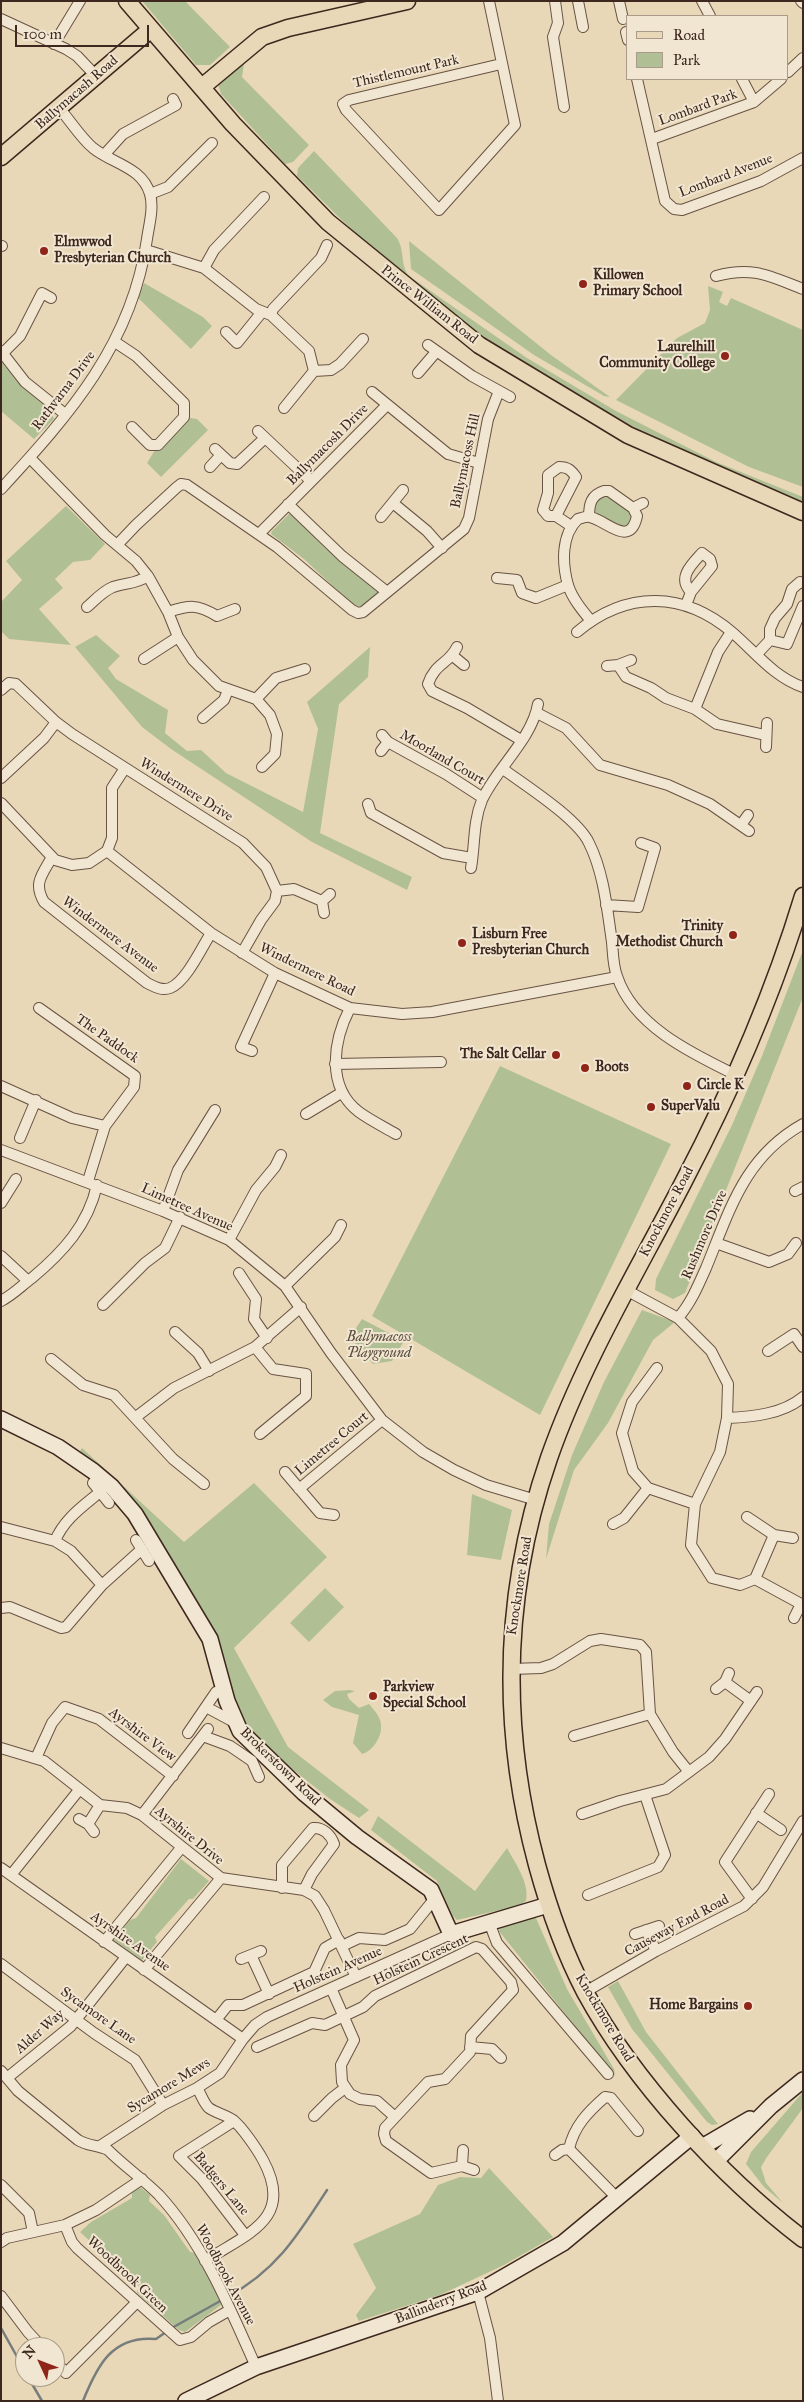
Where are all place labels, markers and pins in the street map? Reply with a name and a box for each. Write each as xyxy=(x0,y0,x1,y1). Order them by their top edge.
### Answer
place label: Elmwwod Presbyterian Church xyxy=(54,235,171,268)
marker: Elmwwod Presbyterian Church xyxy=(38,245,50,257)
place label: Killowen Primary School xyxy=(593,268,682,300)
marker: Killowen Primary School xyxy=(577,278,589,290)
place label: Laurelhill Community College xyxy=(599,340,715,372)
marker: Laurelhill Community College xyxy=(719,350,731,362)
place label: Trinity Methodist Church xyxy=(615,919,723,952)
place label: Lisburn Free Presbyterian Church xyxy=(472,927,589,960)
marker: Trinity Methodist Church xyxy=(727,929,739,941)
marker: Lisburn Free Presbyterian Church xyxy=(456,937,468,949)
place label: The Salt Cellar xyxy=(460,1047,546,1063)
marker: The Salt Cellar xyxy=(550,1049,562,1061)
place label: Boots xyxy=(595,1060,629,1076)
marker: Boots xyxy=(579,1062,591,1074)
place label: Circle K xyxy=(697,1078,744,1094)
marker: Circle K xyxy=(681,1080,693,1092)
place label: SuperValu xyxy=(661,1099,720,1115)
marker: SuperValu xyxy=(645,1101,657,1113)
place label: Parkview Special School xyxy=(383,1680,466,1712)
marker: Parkview Special School xyxy=(367,1690,379,1702)
place label: Home Bargains xyxy=(649,1998,738,2014)
marker: Home Bargains xyxy=(742,2000,754,2012)

